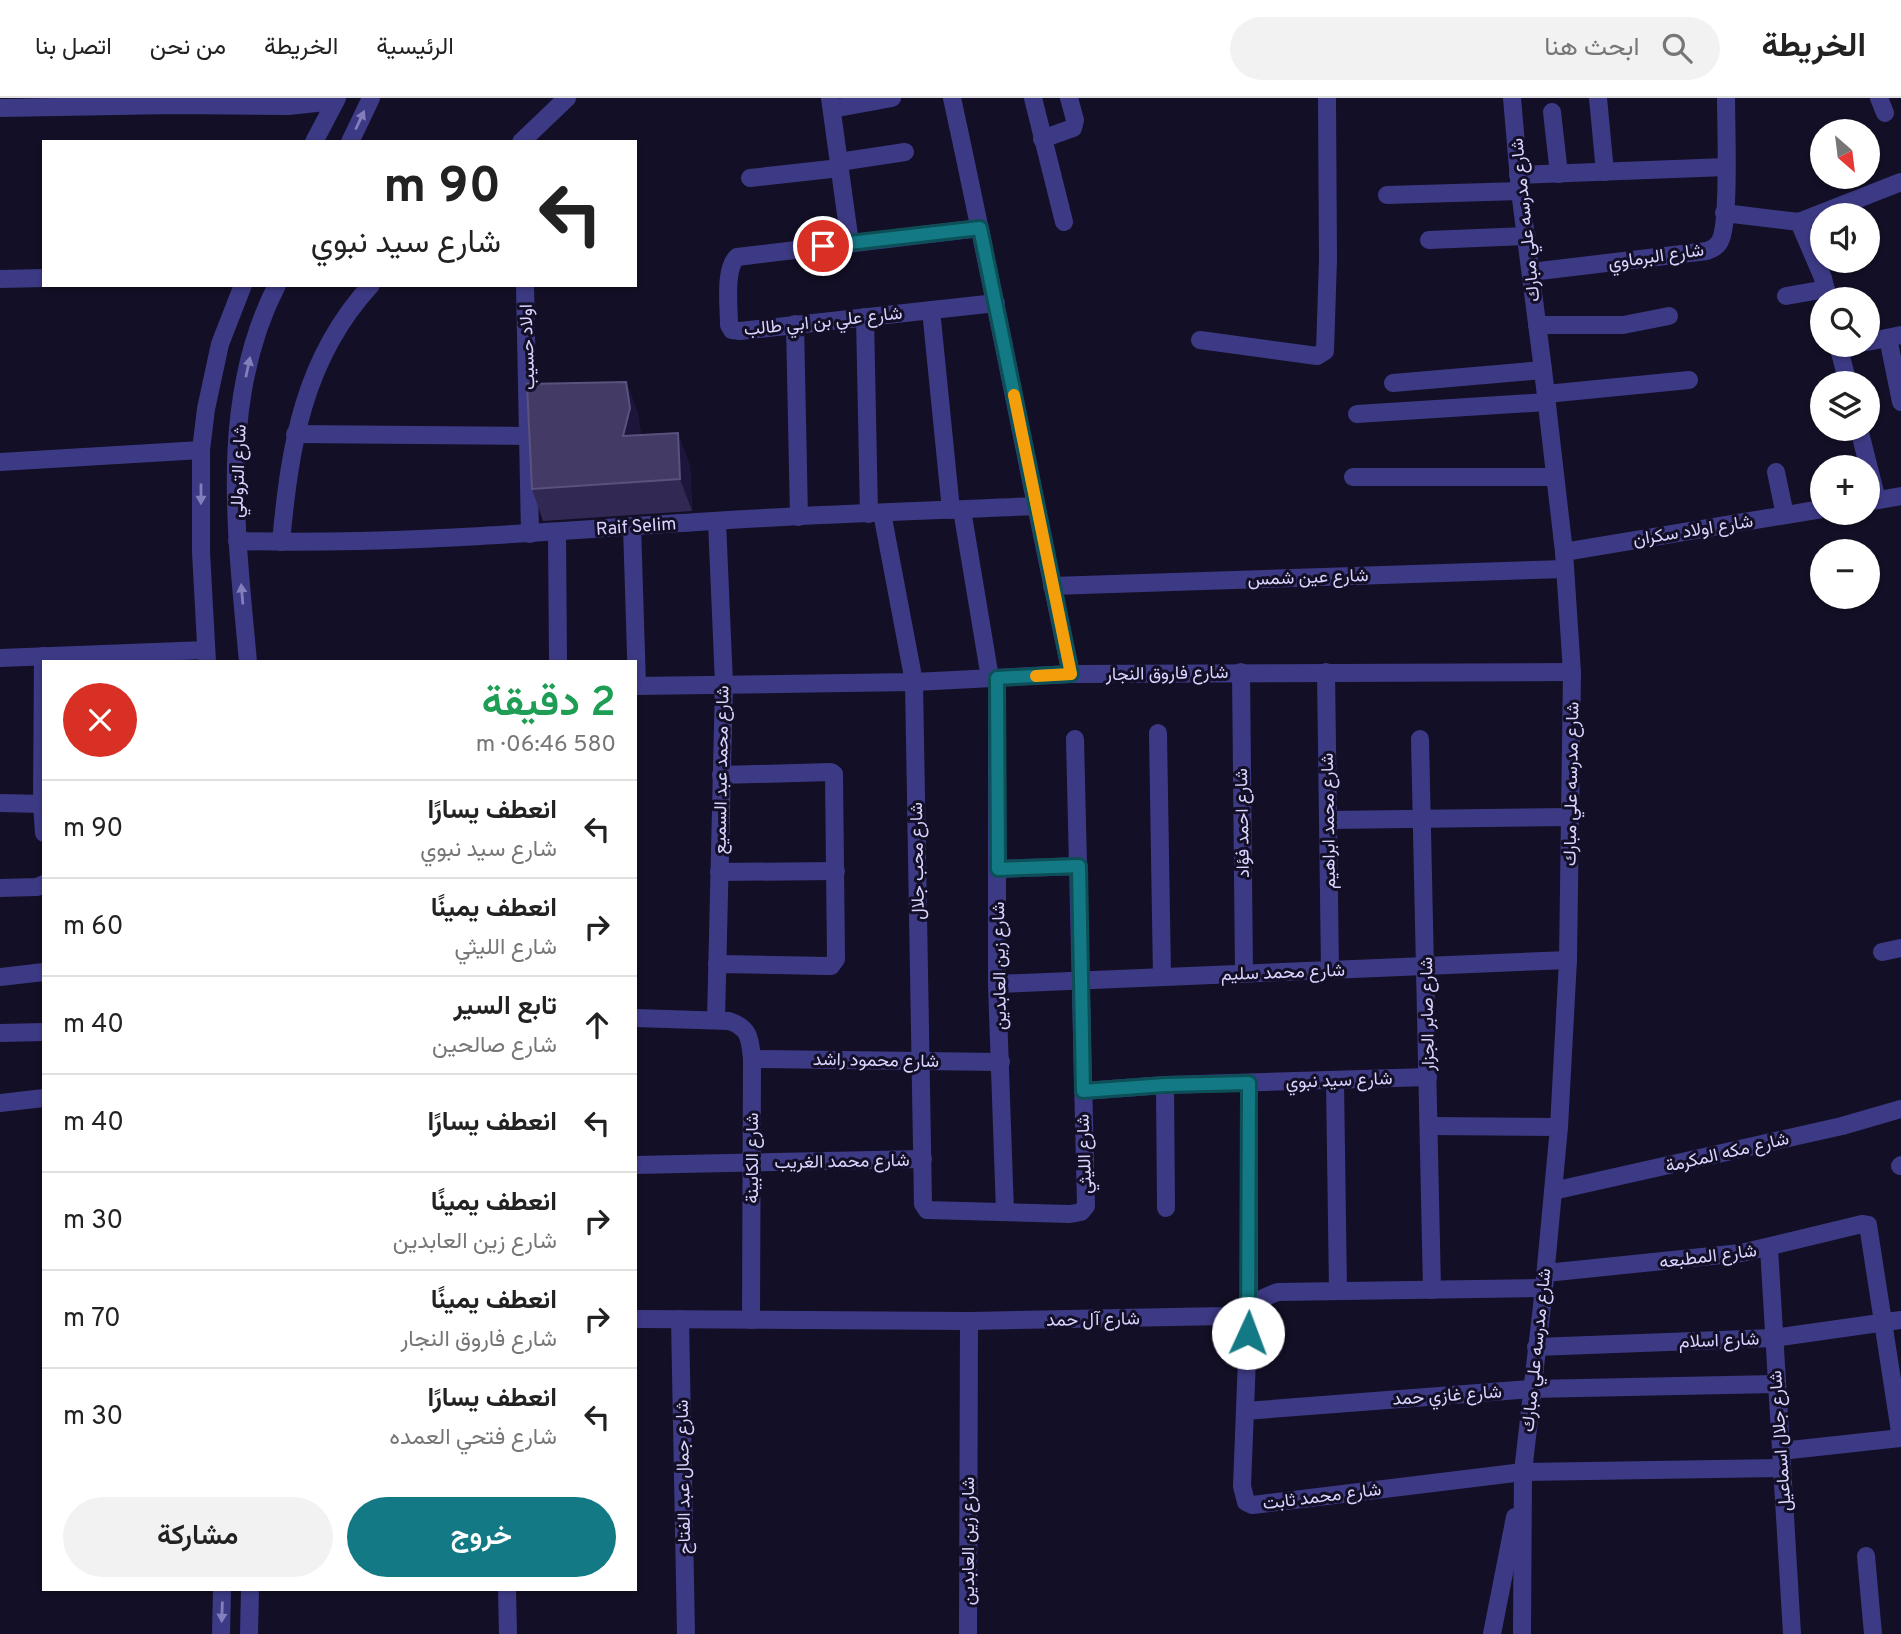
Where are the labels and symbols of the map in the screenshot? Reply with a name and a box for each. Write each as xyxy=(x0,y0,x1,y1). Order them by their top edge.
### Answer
one-way arrow xyxy=(355,110,366,130)
north arrow xyxy=(1810,119,1880,189)
street label: شارع مدرسه علي مبارك xyxy=(1506,137,1549,303)
pin xyxy=(793,216,853,276)
street label: شارع البرماوي xyxy=(1607,239,1706,278)
street label: شارع علي بن ابي طالب xyxy=(743,303,904,344)
street label: اولاد حسيب xyxy=(516,304,541,390)
one-way arrow xyxy=(242,356,253,378)
street label: شارع التروللي xyxy=(226,424,255,518)
one-way arrow xyxy=(195,484,207,506)
street label: شارع اولاد سكران xyxy=(1632,511,1755,552)
street label: Raif Selim xyxy=(595,513,677,542)
street label: شارع عين شمس xyxy=(1247,565,1369,592)
one-way arrow xyxy=(236,582,247,604)
street label: شارع فاروق النجار xyxy=(1105,662,1228,687)
street label: شارع محمد عبد السميع xyxy=(710,685,735,855)
street label: شارع مدرسه علي مبارك xyxy=(1560,702,1587,866)
street label: شارع محمد ابراهيم xyxy=(1317,753,1342,889)
street label: شارع احمد فؤاد xyxy=(1231,768,1256,878)
street label: شارع محب جلال xyxy=(906,802,931,920)
street label: شارع زين العابدين xyxy=(988,902,1013,1030)
street label: شارع صابر الجزار xyxy=(1416,957,1441,1072)
street label: شارع محمد سليم xyxy=(1221,960,1346,987)
street label: شارع محمود راشد xyxy=(813,1049,939,1074)
street label: شارع سيد نبوي xyxy=(1285,1068,1393,1097)
street label: شارع الكابينة xyxy=(742,1113,765,1203)
street label: شارع الليثي xyxy=(1073,1113,1100,1194)
street label: شارع مكه المكرمة xyxy=(1663,1128,1791,1179)
street label: شارع محمد الغريب xyxy=(774,1150,910,1175)
street label: شارع المطبعه xyxy=(1658,1240,1758,1275)
street label: شارع مدرسه علي مبارك xyxy=(1517,1267,1560,1433)
position arrow xyxy=(1211,1296,1285,1370)
street label: شارع آل حمد xyxy=(1046,1308,1140,1333)
street label: شارع اسلام xyxy=(1678,1329,1760,1354)
street label: شارع جلال اسماعيل xyxy=(1765,1370,1798,1512)
street label: شارع غازي حمد xyxy=(1392,1381,1503,1414)
street label: شارع جمال عبد الفتاح xyxy=(672,1399,697,1554)
street label: شارع زين العابدين xyxy=(958,1477,981,1605)
street label: شارع محمد ثابت xyxy=(1262,1479,1383,1516)
one-way arrow xyxy=(216,1601,227,1623)

